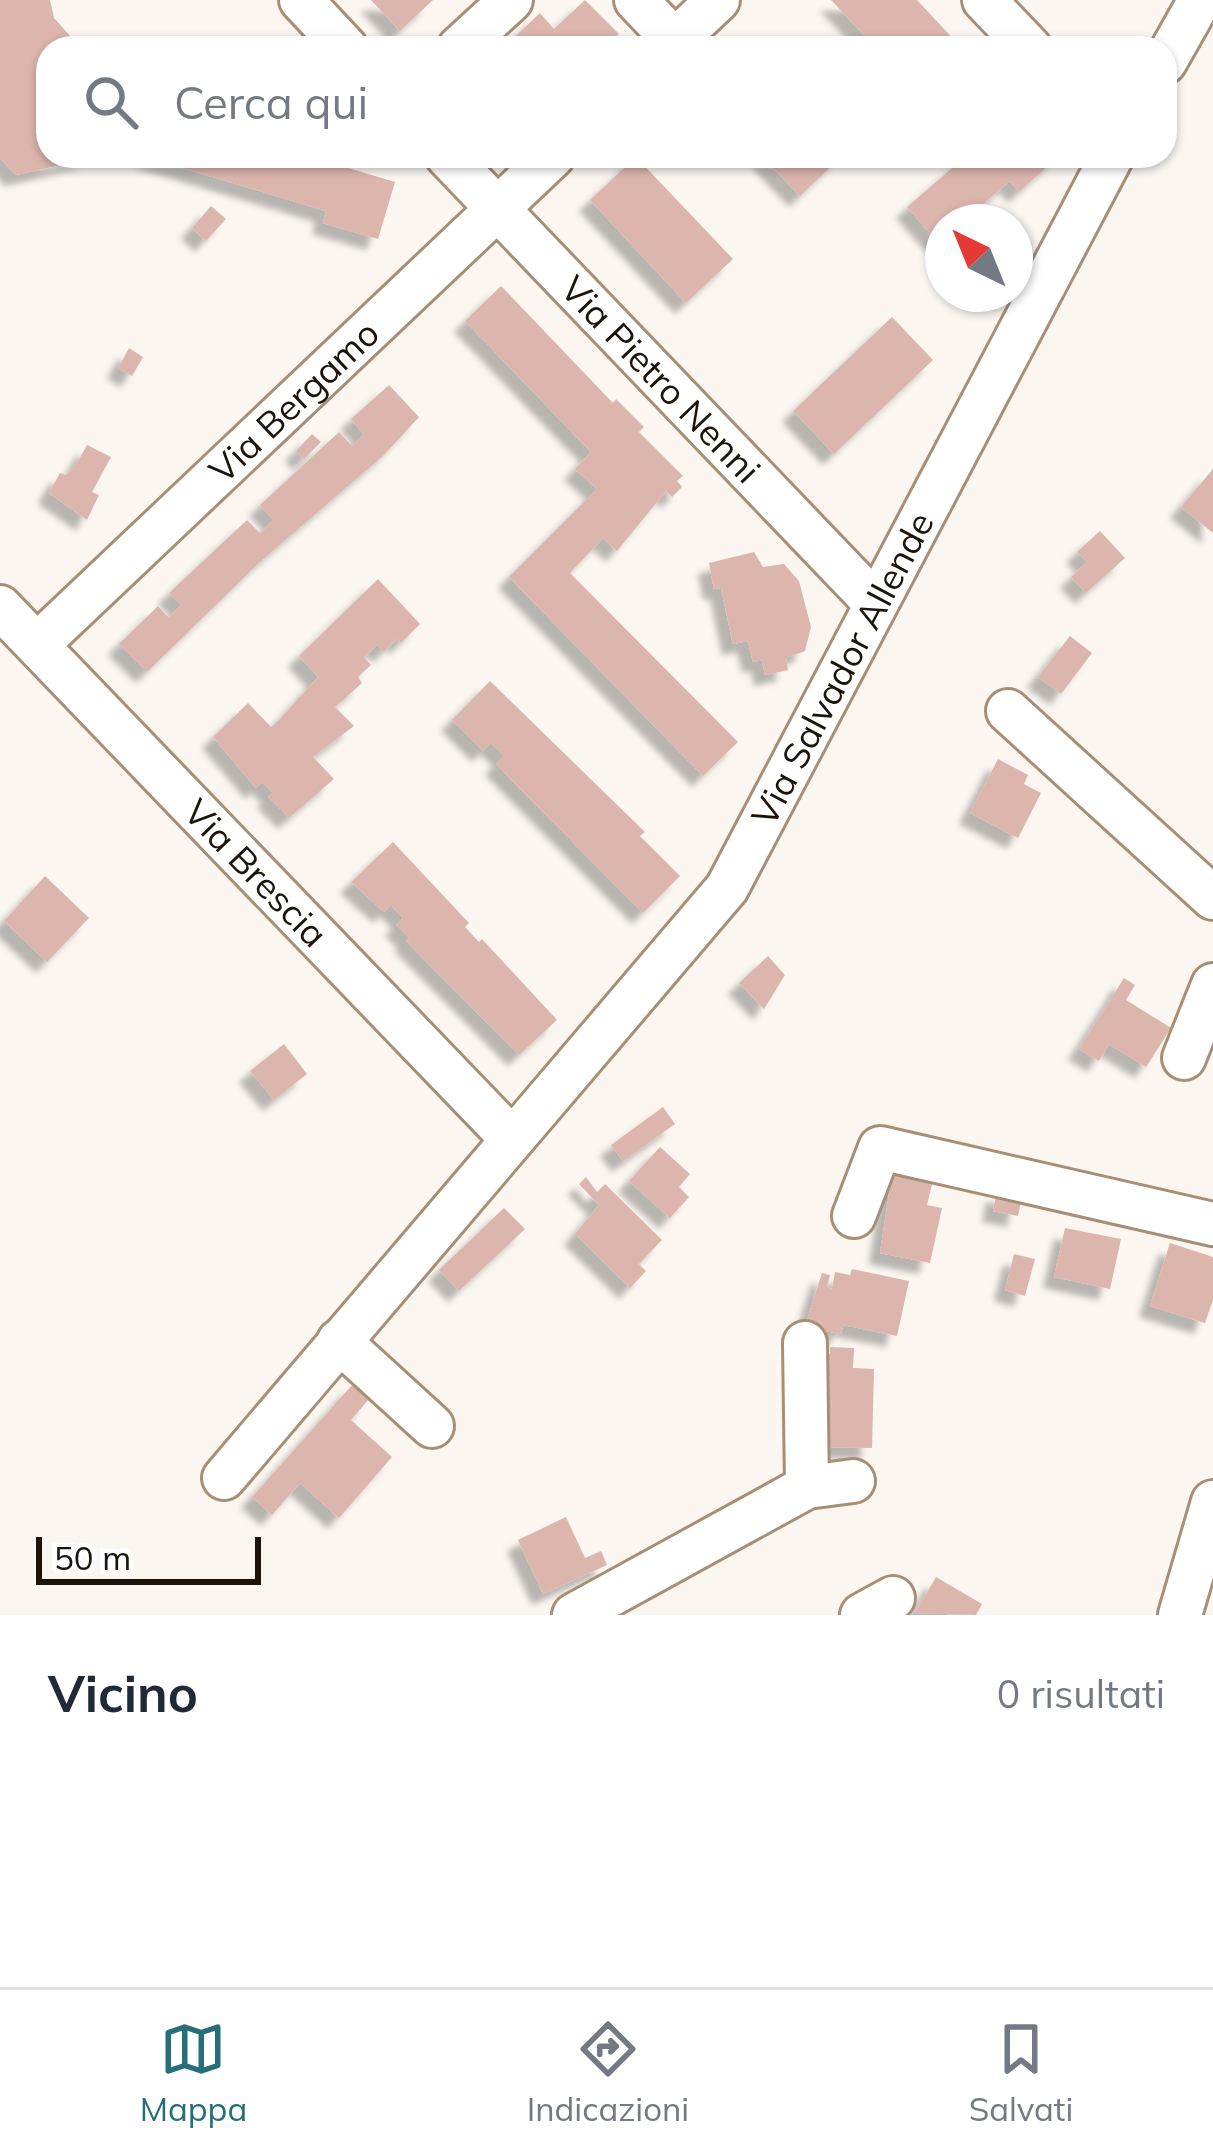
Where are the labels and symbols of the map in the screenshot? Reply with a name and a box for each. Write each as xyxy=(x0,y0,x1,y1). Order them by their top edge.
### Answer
north arrow xyxy=(925,204,1033,312)
street label: Via Pietro Nenni xyxy=(552,266,770,492)
street label: Via Bergamo xyxy=(199,310,388,492)
street label: Via Salvador Allende xyxy=(741,504,943,833)
street label: Via Brescia xyxy=(175,789,337,956)
scale bar xyxy=(36,1531,261,1584)

